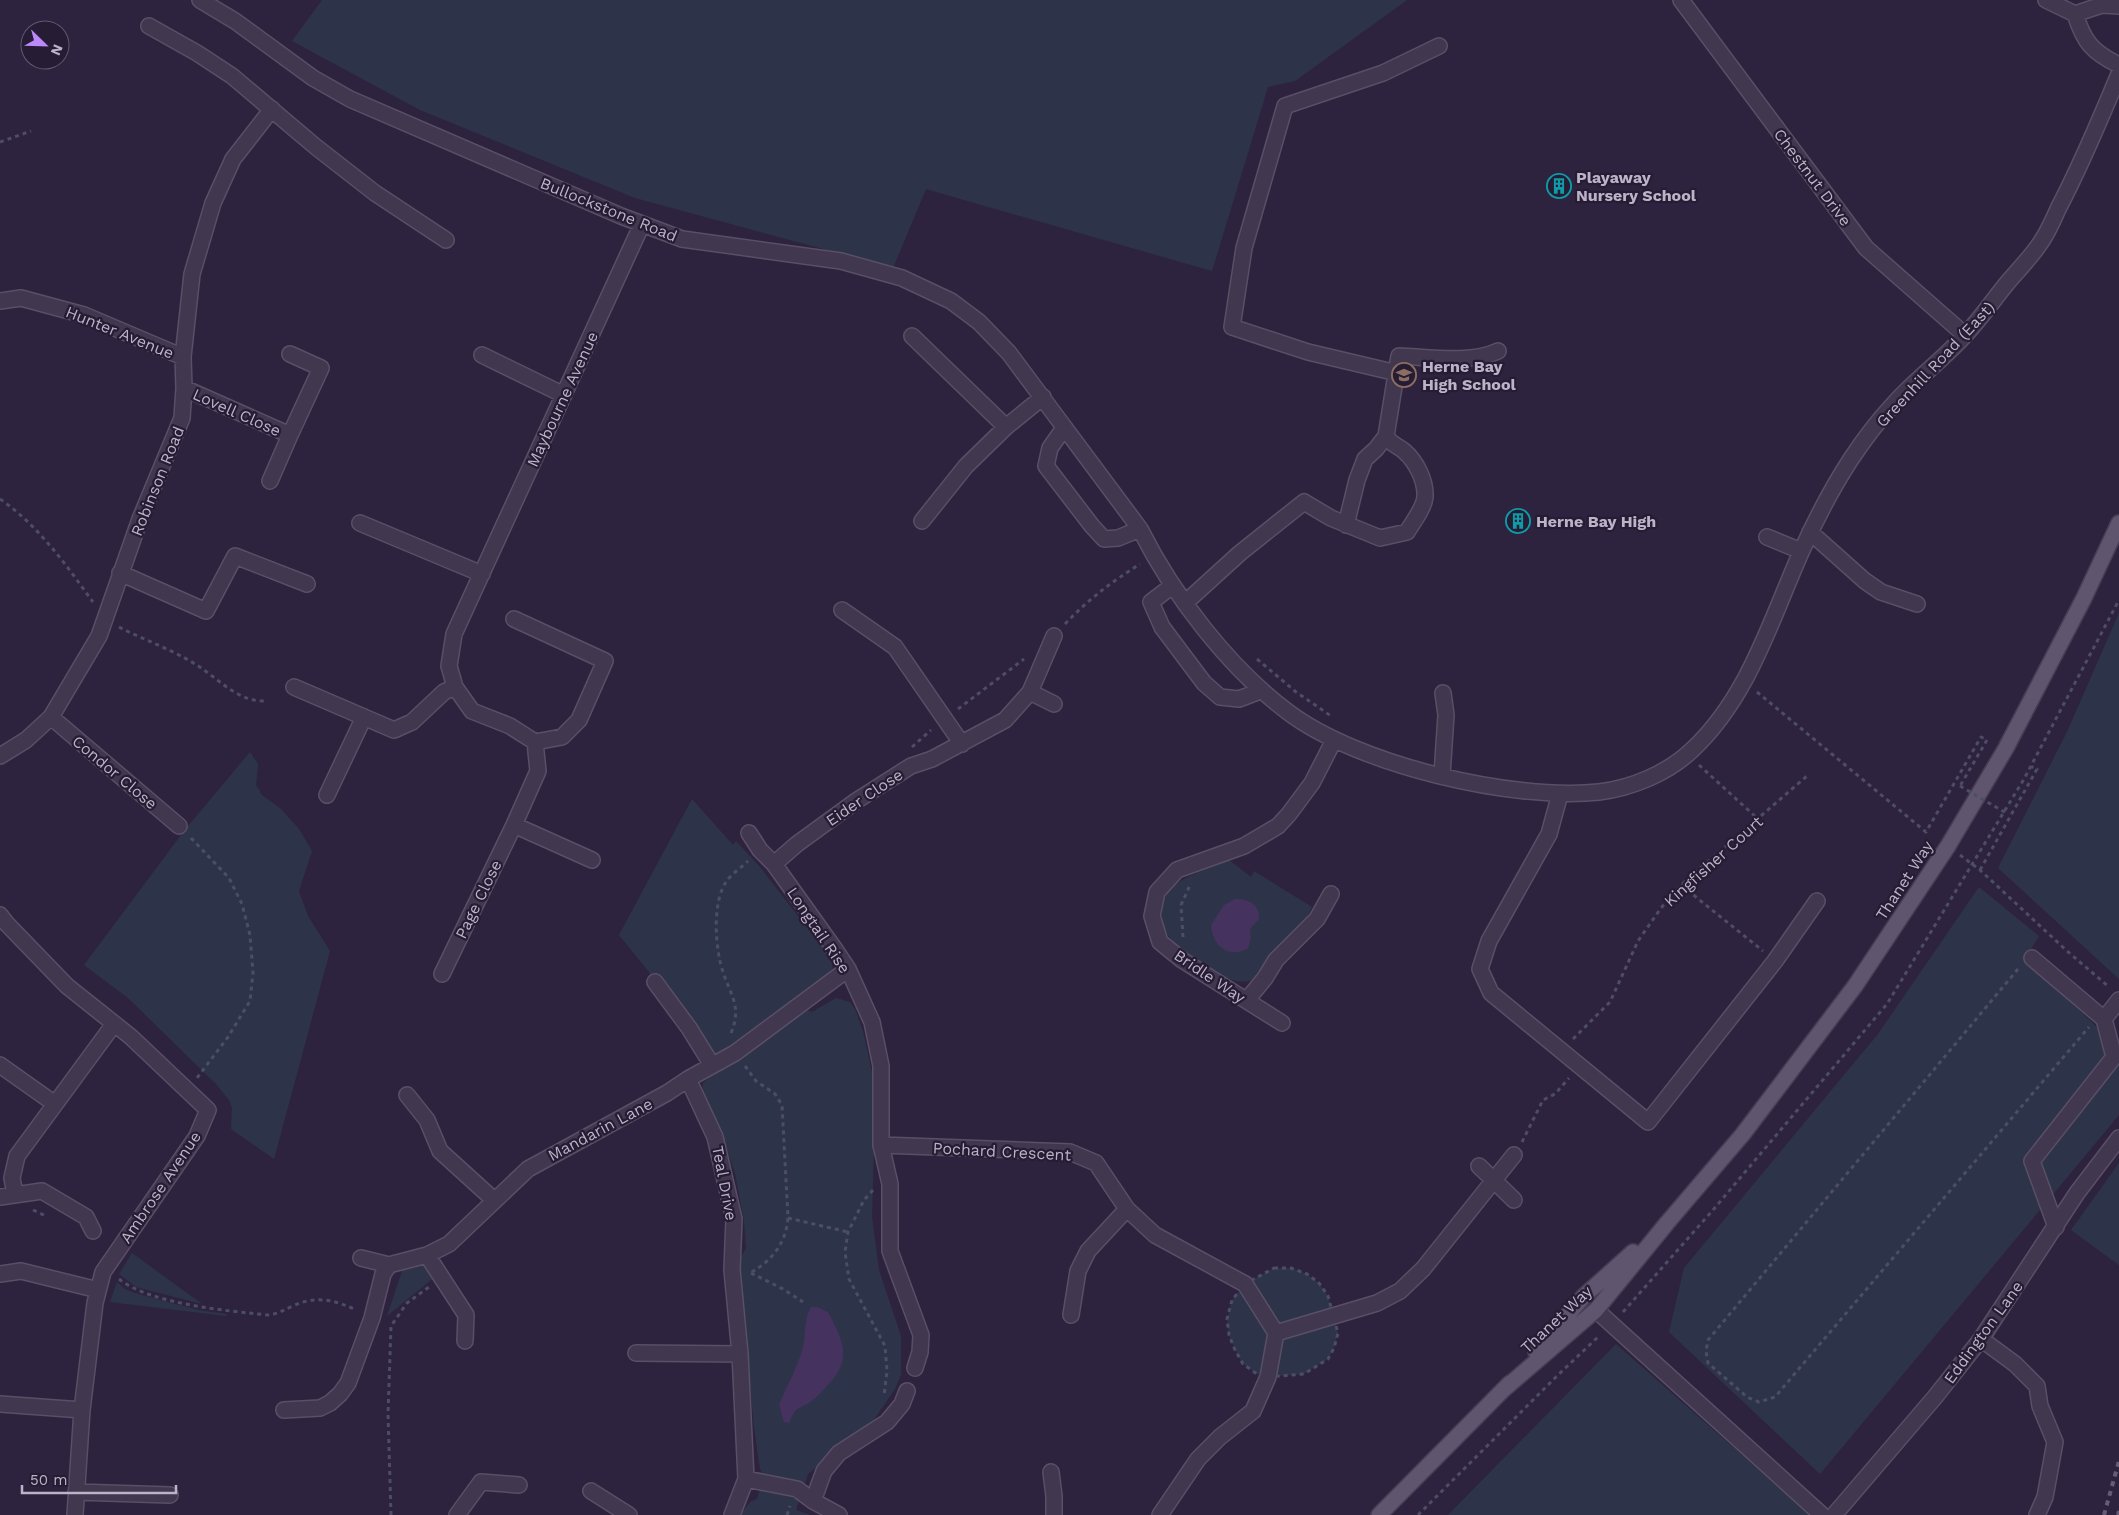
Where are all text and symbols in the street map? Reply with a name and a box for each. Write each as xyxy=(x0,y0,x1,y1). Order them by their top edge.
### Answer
north arrow xyxy=(20,20,70,70)
text: N xyxy=(48,42,66,58)
street label: Chestnut Drive xyxy=(1770,125,1855,230)
place label: Playaway Nursery School xyxy=(1576,168,1697,205)
street label: Bullockstone Road xyxy=(538,173,680,246)
building icon: Playaway Nursery School xyxy=(1546,173,1572,199)
street label: Greenhill Road (East) xyxy=(1872,298,1998,431)
street label: Hunter Avenue xyxy=(63,302,177,363)
street label: Maybourne Avenue xyxy=(523,329,602,470)
place label: Herne Bay High School xyxy=(1422,357,1516,394)
school or university icon: Herne Bay High School xyxy=(1391,362,1417,388)
street label: Lovell Close xyxy=(190,385,284,440)
street label: Robinson Road xyxy=(127,424,188,539)
building icon: Herne Bay High xyxy=(1505,508,1531,534)
place label: Herne Bay High xyxy=(1536,512,1656,531)
street label: Condor Close xyxy=(68,731,161,813)
street label: Eider Close xyxy=(822,765,906,830)
street label: Kingfisher Court xyxy=(1660,812,1767,911)
street label: Thanet Way xyxy=(1872,837,1937,923)
street label: Page Close xyxy=(451,857,506,942)
street label: Longtail Rise xyxy=(783,884,854,977)
street label: Bridle Way xyxy=(1170,946,1250,1008)
street label: Mandarin Lane xyxy=(545,1094,656,1165)
street label: Ambrose Avenue xyxy=(116,1128,205,1247)
street label: Pochard Crescent xyxy=(932,1138,1072,1165)
street label: Teal Drive xyxy=(708,1144,741,1222)
street label: Eddington Lane xyxy=(1940,1277,2027,1387)
street label: Thanet Way xyxy=(1517,1281,1596,1357)
scale bar xyxy=(22,1462,176,1494)
text: 50 m xyxy=(30,1471,67,1489)

